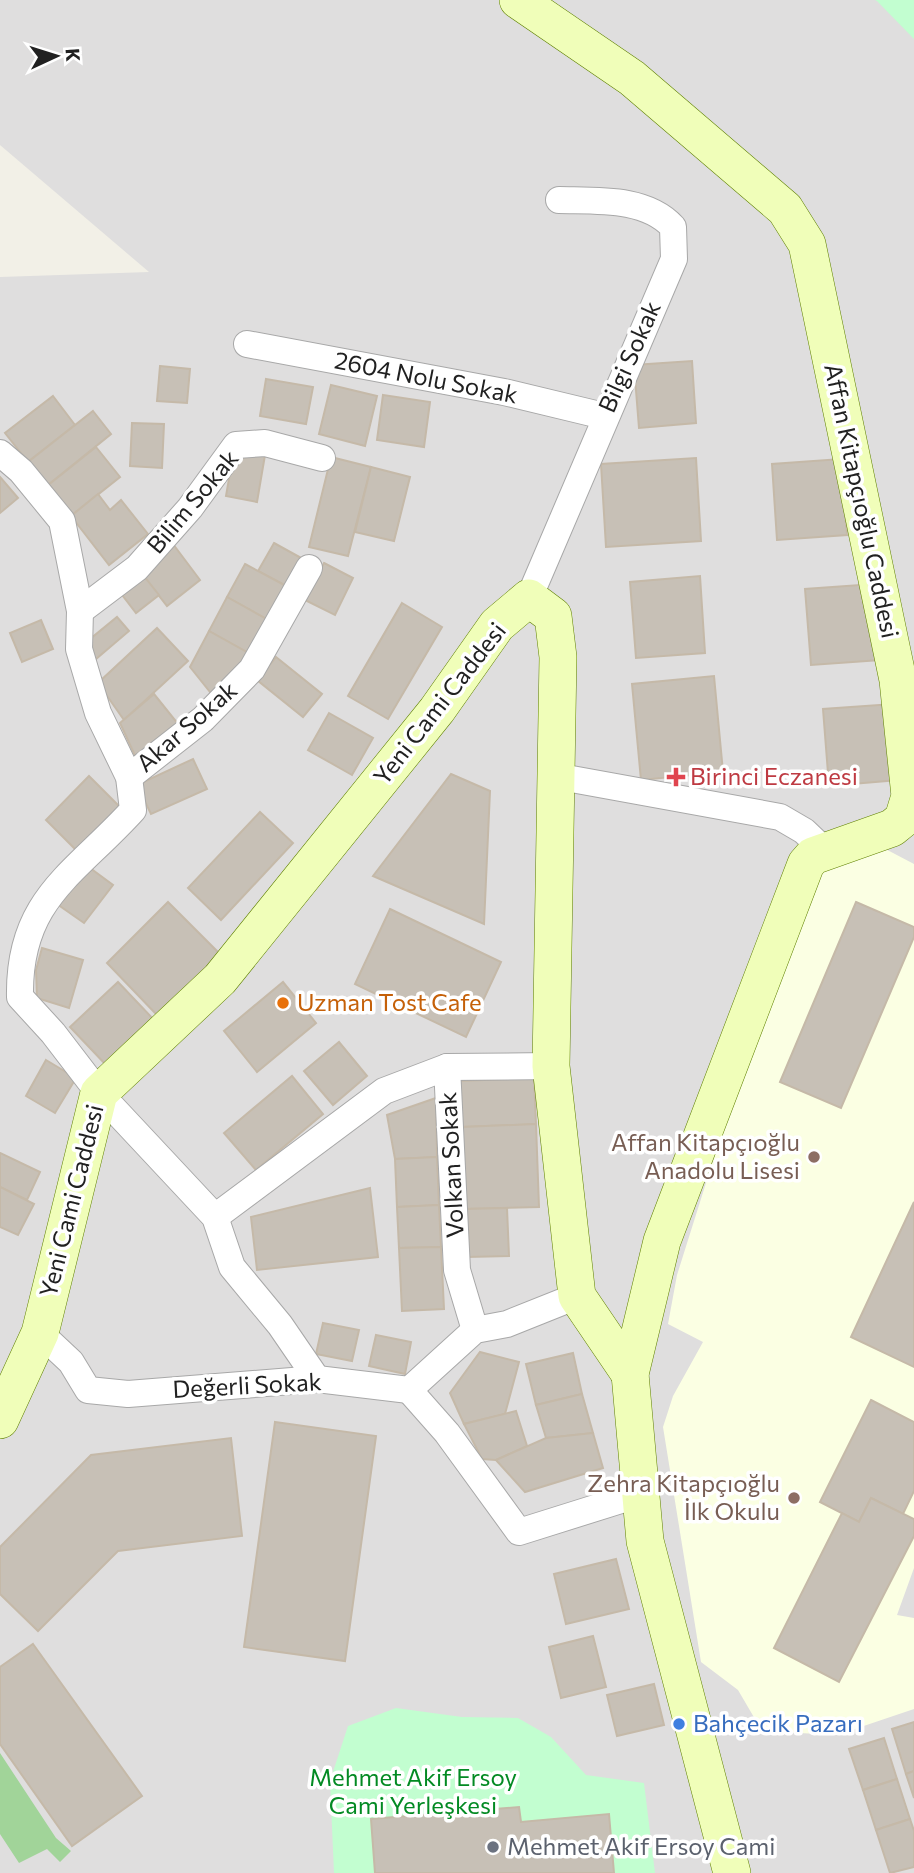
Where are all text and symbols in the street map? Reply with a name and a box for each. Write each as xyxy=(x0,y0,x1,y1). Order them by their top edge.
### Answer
north arrow xyxy=(21,21,91,91)
text: K xyxy=(62,47,85,62)
street label: Bilgi Sokak xyxy=(591,296,666,416)
street label: 2604 Nolu Sokak xyxy=(332,345,520,409)
street label: Affan Kitapçıoğlu Caddesi xyxy=(819,361,906,641)
street label: Bilim Sokak xyxy=(140,443,244,559)
street label: Yeni Cami Caddesi xyxy=(367,616,511,790)
street label: Akar Sokak xyxy=(130,674,242,777)
place label: Birinci Eczanesi xyxy=(690,761,858,790)
marker: Birinci Eczanesi xyxy=(668,769,684,785)
place label: Uzman Tost Cafe xyxy=(297,987,482,1016)
marker: Uzman Tost Cafe xyxy=(275,995,291,1011)
street label: Volkan Sokak xyxy=(432,1091,469,1239)
street label: Yeni Cami Caddesi xyxy=(33,1101,109,1300)
place label: Affan Kitapçıoğlu Anadolu Lisesi xyxy=(611,1127,800,1184)
marker: Affan Kitapçıoğlu Anadolu Lisesi xyxy=(806,1149,822,1165)
street label: Değerli Sokak xyxy=(172,1366,322,1403)
place label: Zehra Kitapçıoğlu İlk Okulu xyxy=(587,1468,780,1525)
marker: Zehra Kitapçıoğlu İlk Okulu xyxy=(786,1490,802,1506)
place label: Bahçecik Pazarı xyxy=(693,1708,863,1737)
marker: Bahçecik Pazarı xyxy=(671,1716,687,1732)
park label: Mehmet Akif Ersoy Cami Yerleşkesi xyxy=(309,1762,517,1819)
place label: Mehmet Akif Ersoy Cami xyxy=(507,1831,775,1860)
marker: Mehmet Akif Ersoy Cami xyxy=(485,1839,501,1855)

